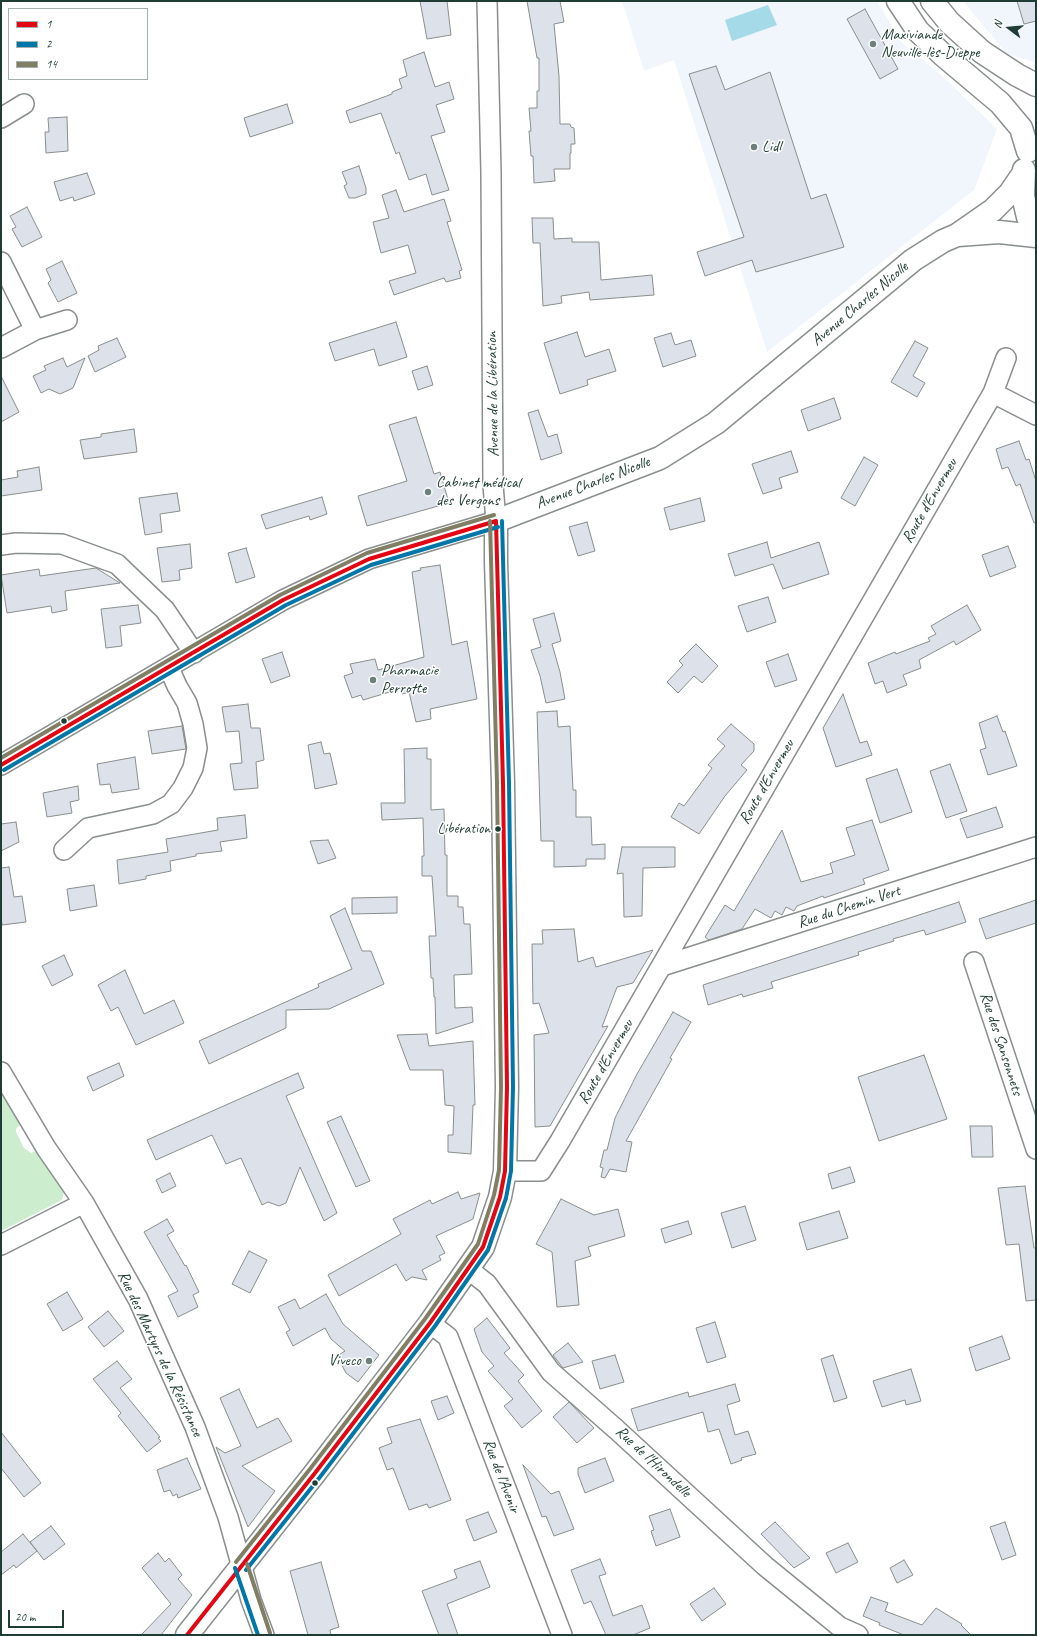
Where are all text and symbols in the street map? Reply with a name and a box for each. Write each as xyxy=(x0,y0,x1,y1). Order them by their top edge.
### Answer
legend xyxy=(8,8,148,80)
north arrow xyxy=(989,8,1029,48)
text: 1 xyxy=(46,16,51,32)
text: N xyxy=(990,19,1005,30)
place label: Maxiviande Neuville-lès-Dieppe xyxy=(881,25,980,63)
text: 2 xyxy=(46,36,51,52)
marker: Maxiviande Neuville-lès-Dieppe xyxy=(868,39,878,49)
text: 14 xyxy=(46,56,57,72)
place label: Lidl xyxy=(762,137,781,157)
marker: Lidl xyxy=(749,142,759,152)
street label: Avenue Charles Nicolle xyxy=(808,258,912,350)
street label: Avenue de la Libération xyxy=(482,331,504,457)
street label: Avenue Charles Nicolle xyxy=(533,452,653,514)
street label: Route d'Envermeu xyxy=(898,455,962,547)
place label: Cabinet médical des Vergons xyxy=(436,473,520,511)
marker: Cabinet médical des Vergons xyxy=(423,487,433,497)
place label: Pharmacie Perrotte xyxy=(381,661,438,699)
marker: Pharmacie Perrotte xyxy=(368,675,378,685)
unlabelled marker xyxy=(59,716,69,726)
street label: Route d'Envermeu xyxy=(735,736,799,828)
place label: Libération xyxy=(438,820,490,838)
marker: Libération xyxy=(493,824,503,834)
street label: Rue du Chemin Vert xyxy=(795,881,903,933)
street label: Rue des Sansonnets xyxy=(975,990,1027,1098)
street label: Route d'Envermeu xyxy=(574,1016,638,1108)
street label: Rue des Martyrs de la Résistance xyxy=(113,1268,207,1440)
place label: Viveco xyxy=(328,1351,361,1371)
marker: Viveco xyxy=(364,1356,374,1366)
street label: Rue de l'Hirondelle xyxy=(611,1422,695,1502)
street label: Rue de l'Avenir xyxy=(478,1436,524,1516)
unlabelled marker xyxy=(310,1478,320,1488)
scale bar xyxy=(10,1602,66,1628)
text: 20 m xyxy=(15,1609,35,1625)

